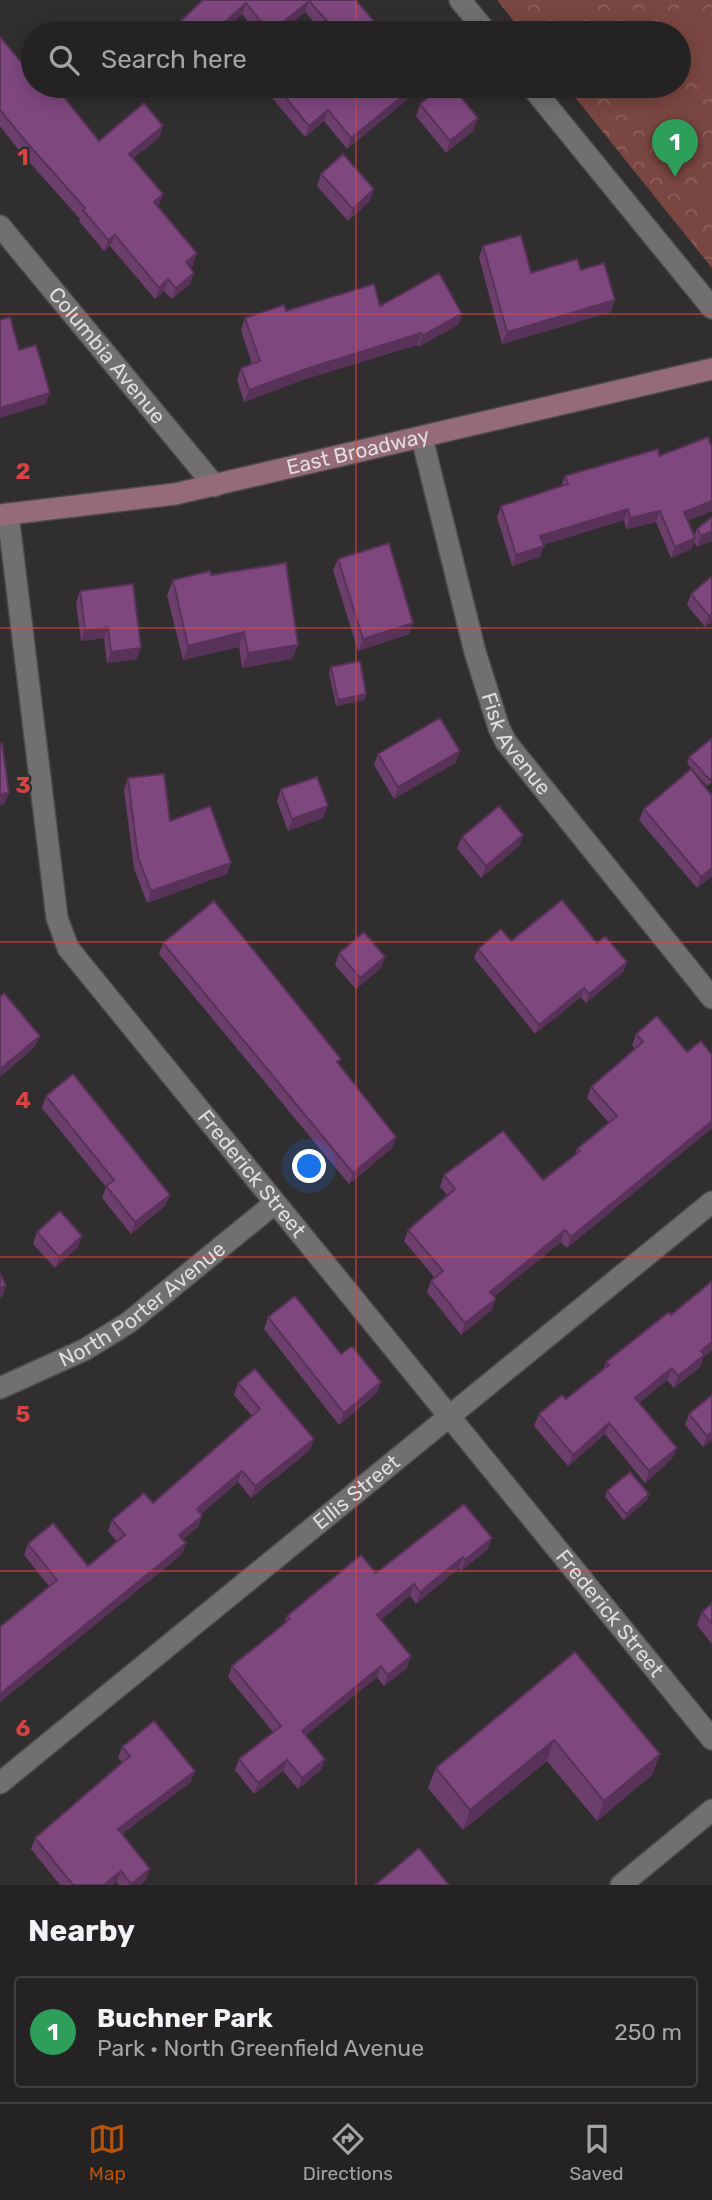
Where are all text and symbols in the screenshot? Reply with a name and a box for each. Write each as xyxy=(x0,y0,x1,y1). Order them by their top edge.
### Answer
search box xyxy=(21,21,691,98)
icon: search xyxy=(45,41,83,79)
text: Search here xyxy=(101,44,247,75)
pin: 1 xyxy=(652,119,698,177)
text: 1 xyxy=(17,143,29,171)
street label: Columbia Avenue xyxy=(44,282,171,429)
street label: East Broadway xyxy=(284,422,432,480)
text: 2 xyxy=(16,457,30,485)
street label: Fisk Avenue xyxy=(477,689,557,800)
text: 3 xyxy=(15,771,31,799)
text: 4 xyxy=(15,1086,31,1114)
street label: Frederick Street xyxy=(193,1105,311,1242)
your location xyxy=(292,1149,326,1183)
street label: North Porter Avenue xyxy=(55,1236,230,1372)
text: 5 xyxy=(16,1400,31,1428)
street label: Ellis Street xyxy=(308,1449,405,1535)
street label: Frederick Street xyxy=(551,1544,669,1682)
text: 6 xyxy=(16,1714,31,1742)
text: Nearby xyxy=(28,1913,135,1949)
text: Buchner Park xyxy=(97,2003,273,2034)
text: 1 xyxy=(47,2018,59,2046)
text: 250 m xyxy=(614,2018,682,2046)
text: Park · North Greenfield Avenue xyxy=(97,2034,424,2062)
tab: Map xyxy=(88,2120,126,2185)
tab: Directions xyxy=(303,2120,393,2185)
tab: Saved xyxy=(569,2120,624,2185)

